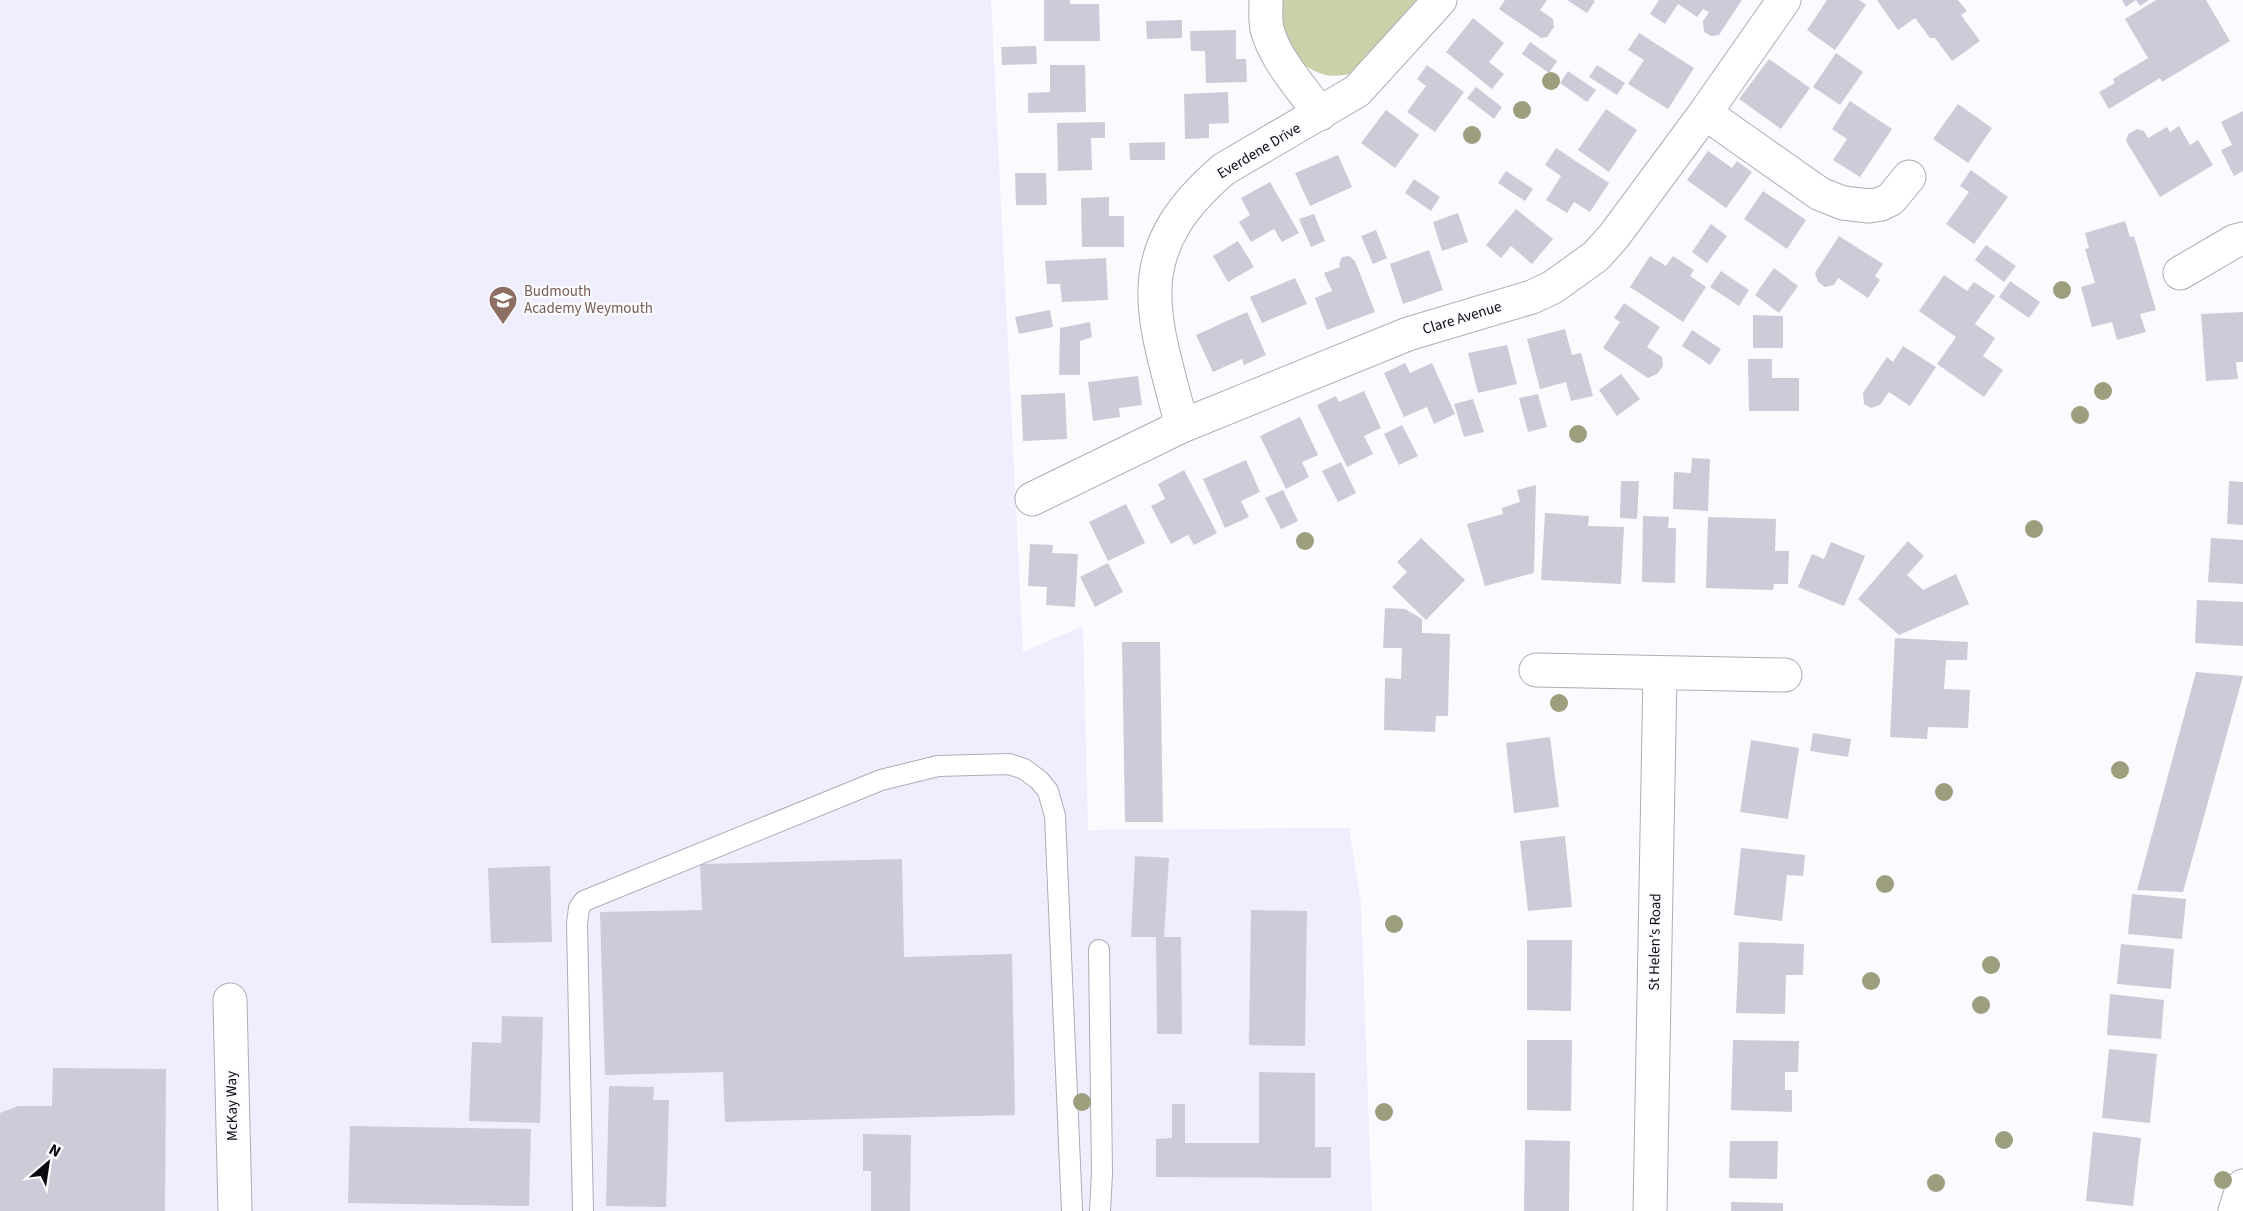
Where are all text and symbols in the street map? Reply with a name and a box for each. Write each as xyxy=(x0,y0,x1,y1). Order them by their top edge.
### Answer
street label: Everdene Drive xyxy=(1213,118,1305,184)
place label: Budmouth Academy Weymouth xyxy=(524,281,653,319)
school or university icon: Budmouth Academy Weymouth xyxy=(487,284,519,326)
street label: Clare Avenue xyxy=(1420,296,1504,340)
street label: St Helen's Road xyxy=(1644,893,1666,991)
street label: McKay Way xyxy=(221,1071,243,1141)
north arrow xyxy=(18,1133,78,1193)
text: N xyxy=(45,1139,65,1163)

